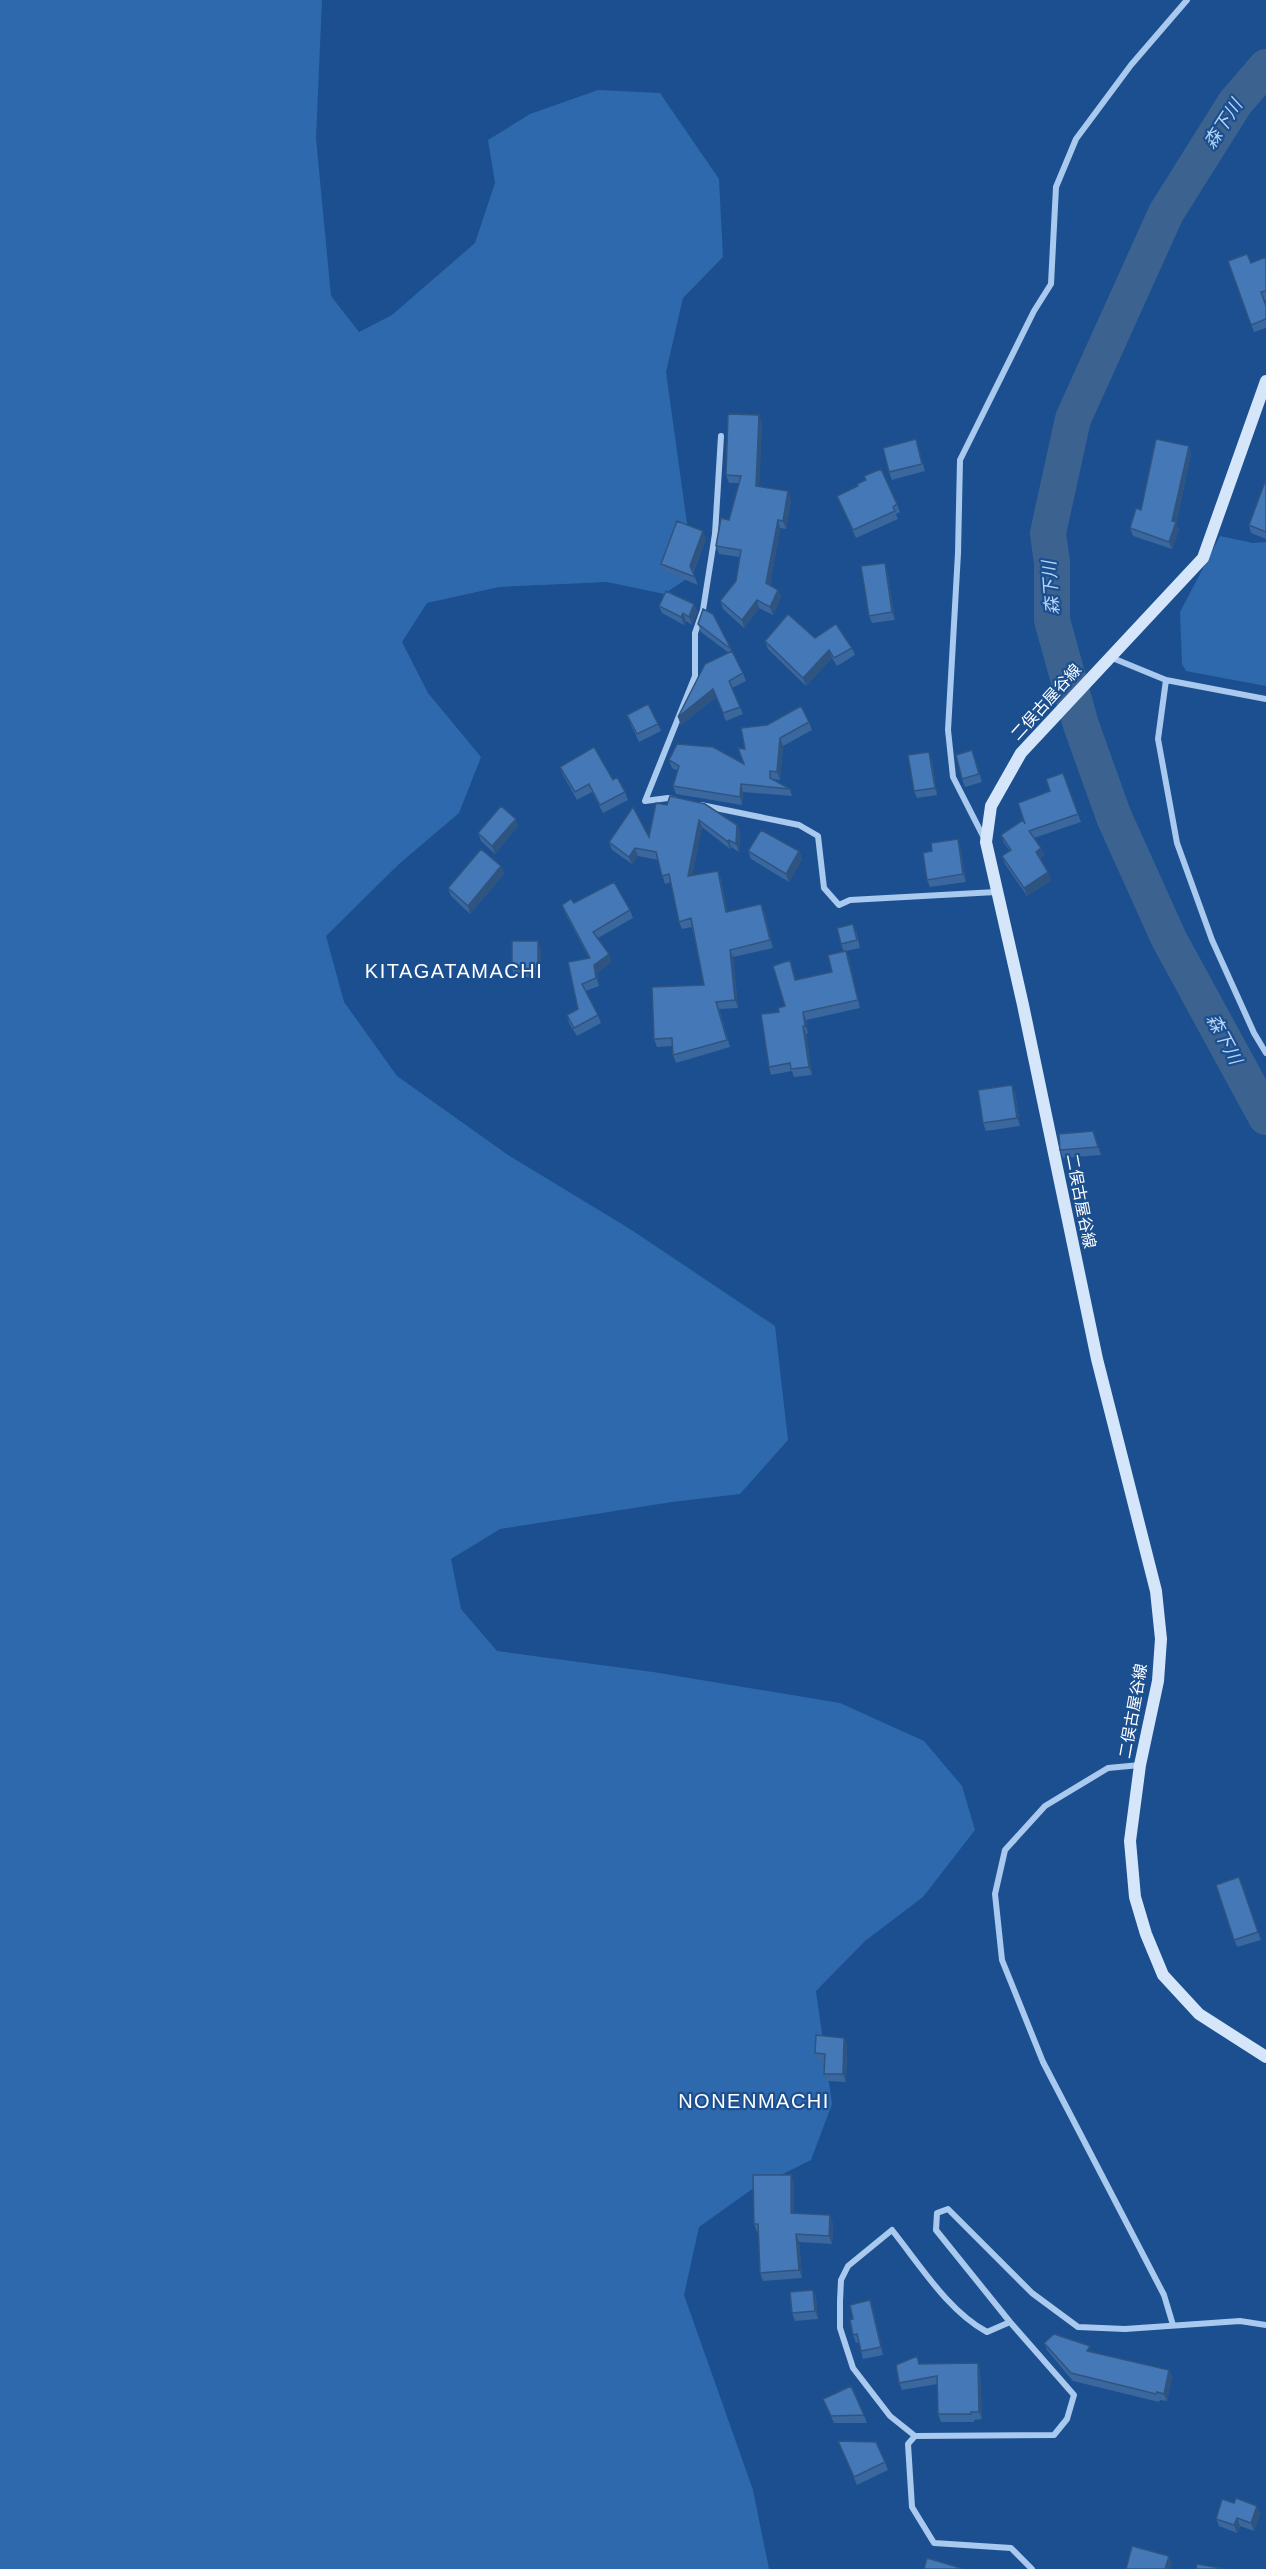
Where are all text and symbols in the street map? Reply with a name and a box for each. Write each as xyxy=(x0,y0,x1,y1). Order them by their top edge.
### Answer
water label: 森下川 xyxy=(1200,94,1247,152)
water label: 森下川 xyxy=(1039,558,1063,616)
street label: 二俣古屋谷線 xyxy=(1008,661,1084,743)
district label: KITAGATAMACHI xyxy=(365,960,543,982)
water label: 森下川 xyxy=(1202,1010,1246,1069)
street label: 二俣古屋谷線 xyxy=(1063,1152,1099,1250)
street label: 二俣古屋谷線 xyxy=(1116,1662,1150,1760)
district label: NONENMACHI xyxy=(678,2090,830,2112)

